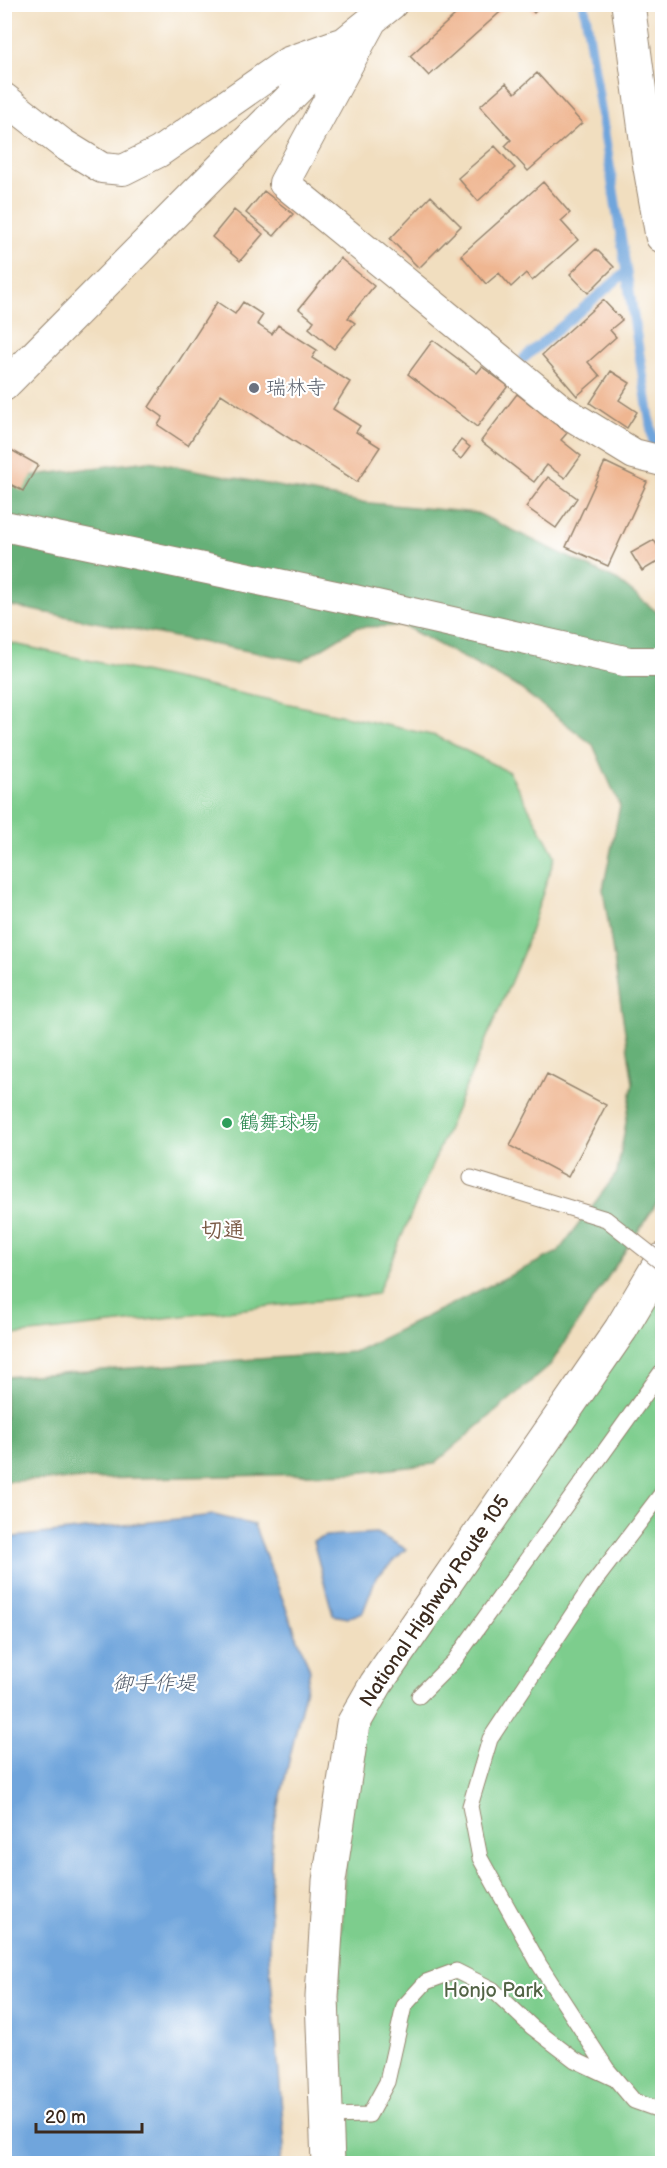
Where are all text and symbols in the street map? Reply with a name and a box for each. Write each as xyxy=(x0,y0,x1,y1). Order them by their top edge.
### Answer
place label: 瑞林寺 xyxy=(266,376,326,400)
marker: 瑞林寺 xyxy=(247,381,261,395)
place label: 鶴舞球場 xyxy=(239,1111,319,1135)
marker: 鶴舞球場 xyxy=(220,1116,234,1130)
district label: 切通 xyxy=(201,1217,245,1244)
street label: National Highway Route 105 xyxy=(355,1490,515,1712)
water label: 御手作堤 xyxy=(112,1671,197,1696)
park label: Honjo Park xyxy=(444,1979,543,2003)
scale bar xyxy=(36,2096,142,2134)
text: 20 m xyxy=(45,2107,86,2128)

